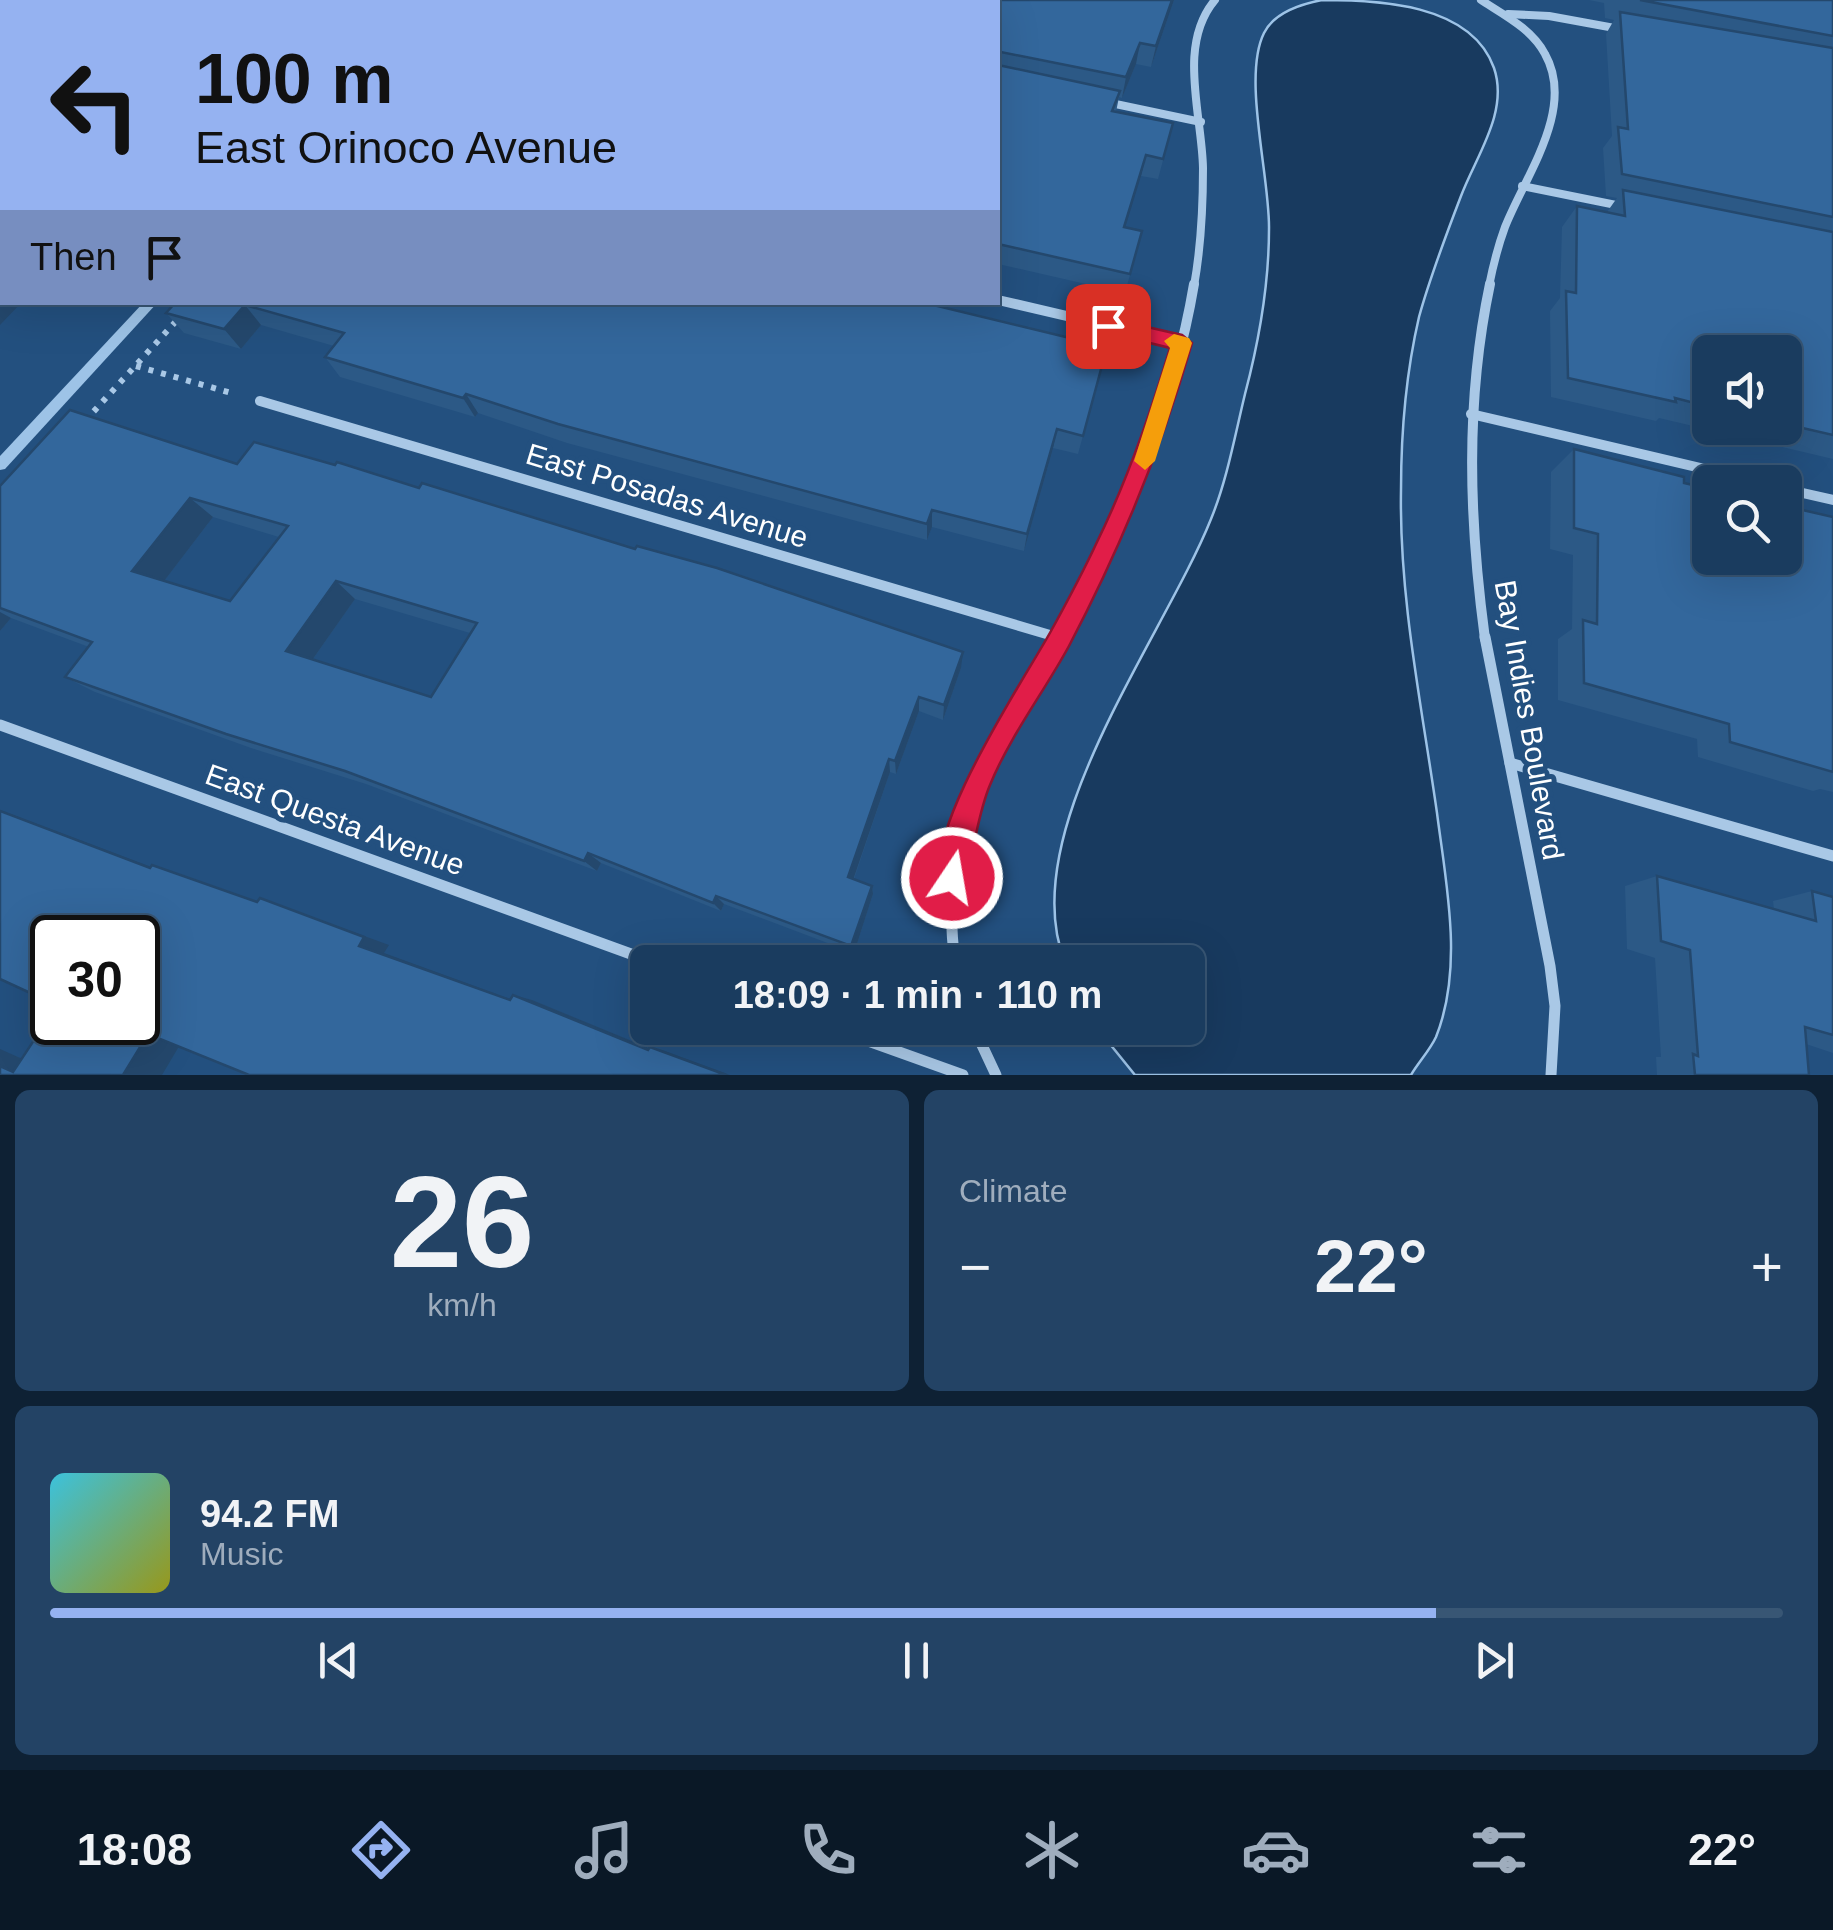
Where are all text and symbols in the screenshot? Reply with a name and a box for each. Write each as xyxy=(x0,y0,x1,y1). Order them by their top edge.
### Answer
icon: left xyxy=(30,40,160,170)
text: 100 m xyxy=(195,40,393,118)
text: East Orinoco Avenue xyxy=(195,122,617,173)
icon: arrive xyxy=(137,230,192,285)
text: Then xyxy=(30,236,117,278)
pin xyxy=(1066,284,1151,369)
icon: arrive xyxy=(1081,299,1136,354)
map controls xyxy=(1692,335,1802,575)
button: sound xyxy=(1692,335,1802,445)
street label: East Posadas Avenue xyxy=(522,437,812,554)
button: search xyxy=(1692,465,1802,575)
street label: Bay Indies Boulevard xyxy=(1489,577,1570,862)
street label: East Questa Avenue xyxy=(201,757,469,882)
position arrow xyxy=(900,826,1004,930)
speed limit sign: 30 xyxy=(30,915,160,1045)
text: 18:09 · 1 min · 110 m xyxy=(733,974,1102,1016)
text: 26 xyxy=(390,1149,534,1295)
text: Climate xyxy=(959,1173,1067,1209)
text: 22° xyxy=(1314,1224,1428,1308)
text: − xyxy=(959,1236,991,1298)
text: + xyxy=(1751,1236,1783,1298)
text: km/h xyxy=(427,1287,497,1323)
text: 94.2 FM xyxy=(200,1493,339,1535)
text: Music xyxy=(200,1536,284,1572)
icon: previous xyxy=(311,1633,366,1688)
icon: pause xyxy=(889,1633,944,1688)
icon: next xyxy=(1467,1633,1522,1688)
icon: directions xyxy=(346,1815,416,1885)
icon: music xyxy=(569,1815,639,1885)
icon: phone xyxy=(793,1815,863,1885)
icon: climate xyxy=(1017,1815,1087,1885)
icon: car xyxy=(1241,1815,1311,1885)
icon: filters xyxy=(1464,1815,1534,1885)
text: 18:08 xyxy=(77,1824,192,1875)
text: 22° xyxy=(1688,1824,1756,1875)

